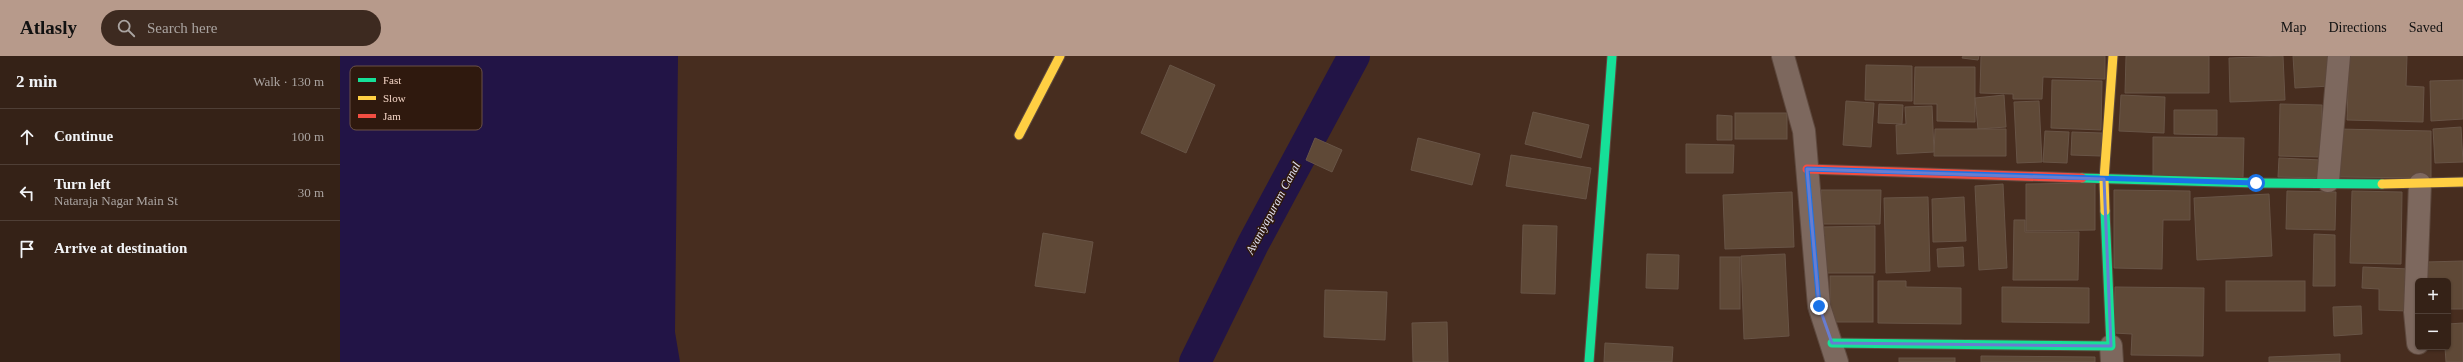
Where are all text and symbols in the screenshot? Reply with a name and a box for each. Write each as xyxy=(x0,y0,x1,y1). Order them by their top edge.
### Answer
search box xyxy=(101,10,381,46)
text: Atlasly xyxy=(20,17,77,38)
icon: search xyxy=(115,17,137,39)
text: Search here xyxy=(147,20,217,36)
text: Map xyxy=(2281,20,2306,35)
text: Directions xyxy=(2328,20,2387,35)
text: Saved xyxy=(2409,20,2443,35)
legend xyxy=(350,66,482,130)
text: 2 min xyxy=(16,72,57,91)
text: Walk · 130 m xyxy=(253,74,324,89)
text: Fast xyxy=(383,74,401,86)
text: Slow xyxy=(383,92,406,104)
text: Jam xyxy=(383,110,401,122)
icon: ahead xyxy=(16,126,38,148)
text: Continue xyxy=(54,128,113,144)
text: 100 m xyxy=(291,129,324,144)
water label: Avaniyapuram Canal xyxy=(1242,159,1304,257)
route start xyxy=(2247,174,2265,192)
text: Turn left xyxy=(54,176,111,192)
icon: left xyxy=(16,182,38,204)
text: 30 m xyxy=(298,185,324,200)
text: Nataraja Nagar Main St xyxy=(54,193,178,208)
icon: arrive xyxy=(16,238,38,260)
text: Arrive at destination xyxy=(54,240,187,256)
map controls xyxy=(2415,278,2451,350)
button: + xyxy=(2415,278,2451,314)
route end xyxy=(1810,297,1828,315)
button: − xyxy=(2415,314,2451,350)

